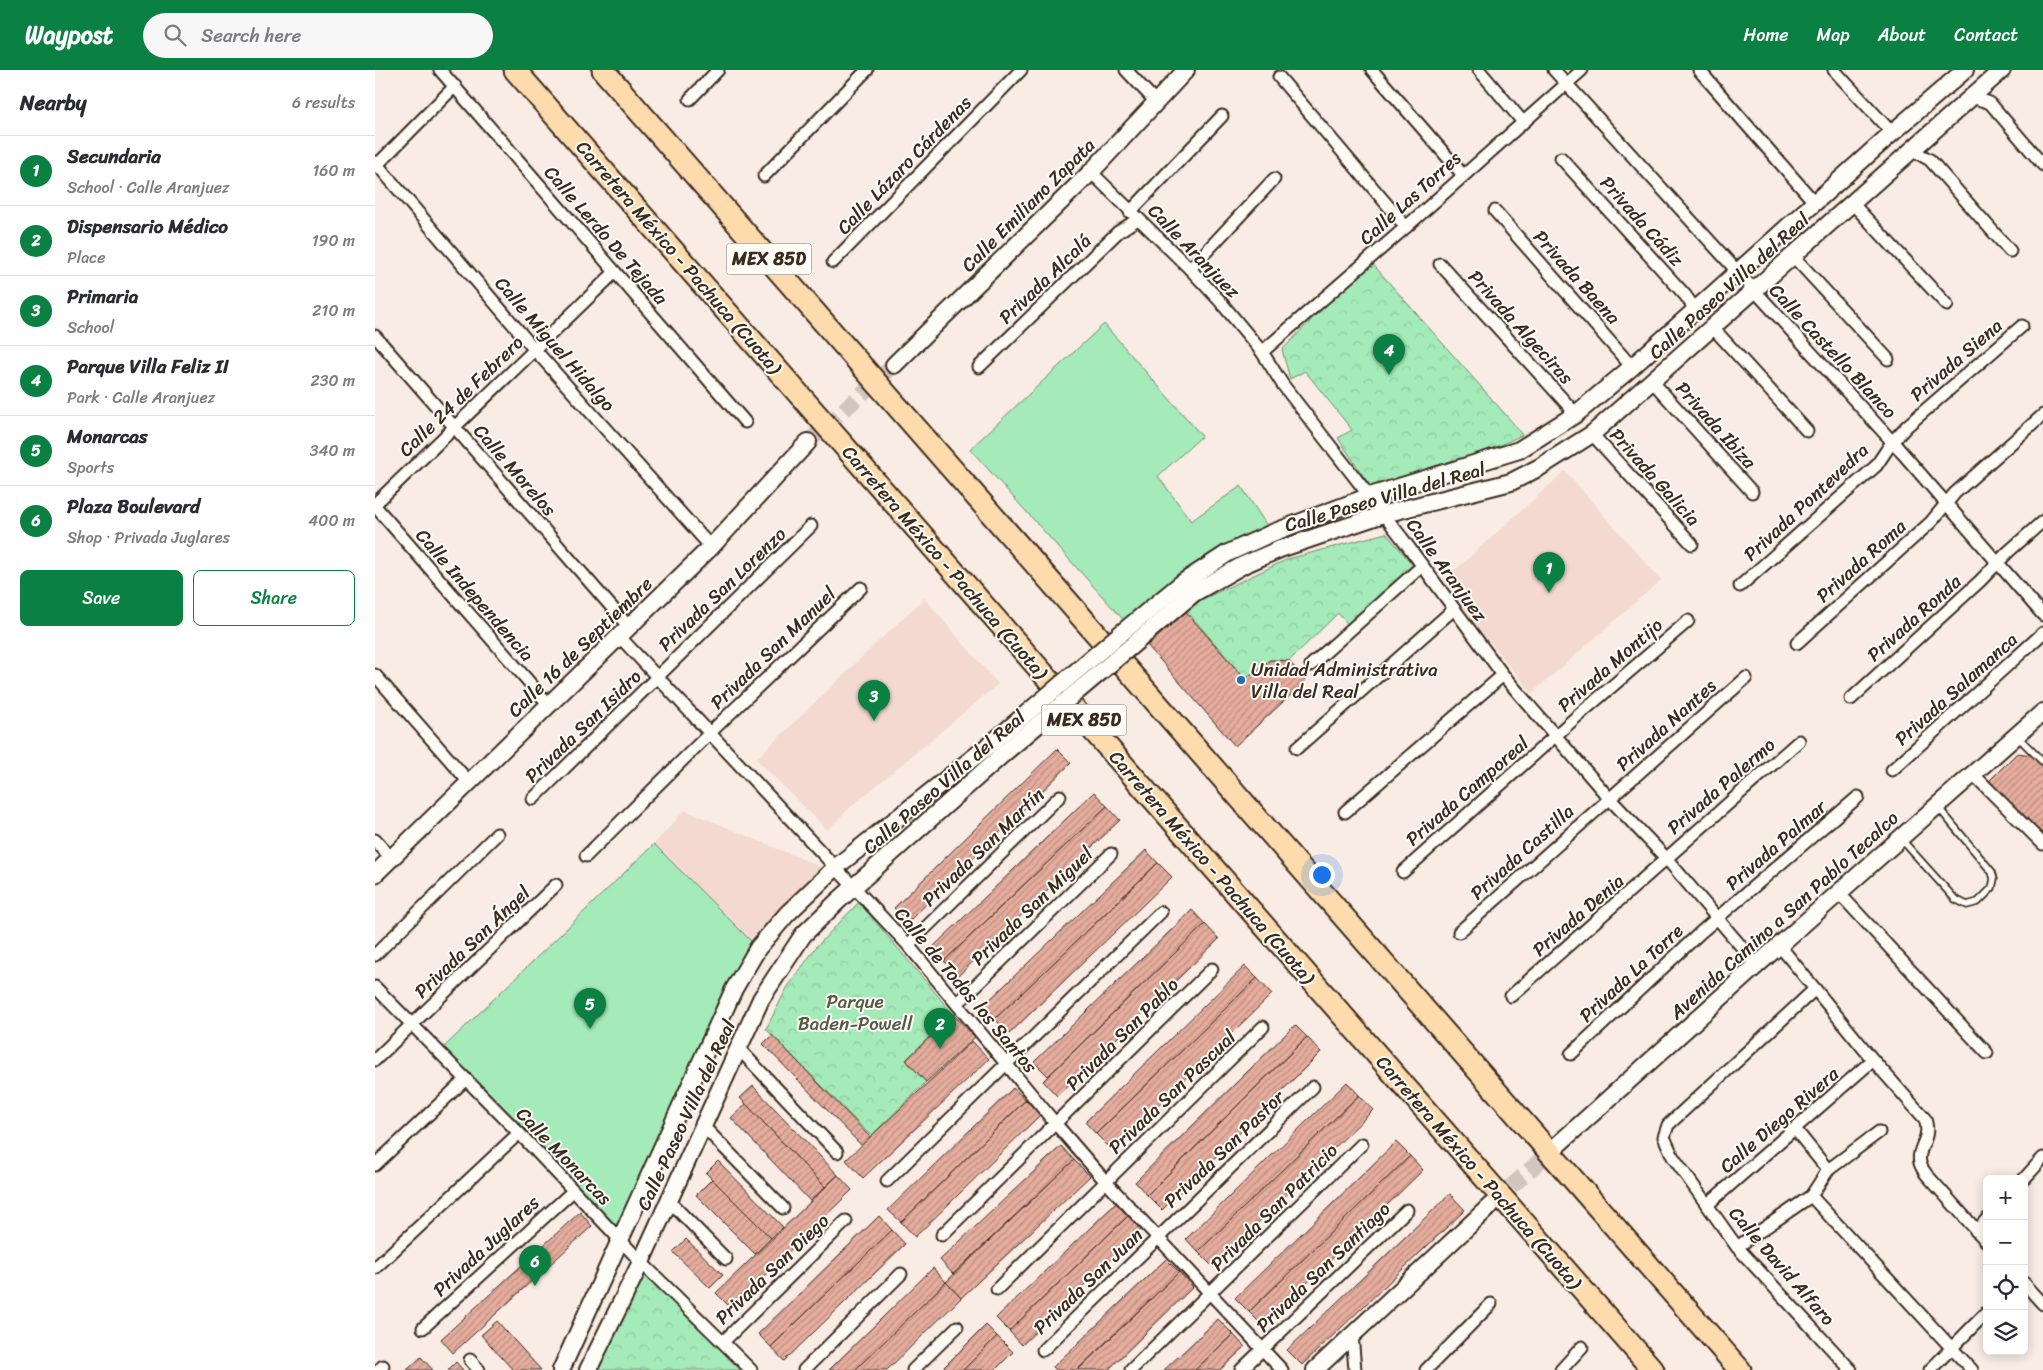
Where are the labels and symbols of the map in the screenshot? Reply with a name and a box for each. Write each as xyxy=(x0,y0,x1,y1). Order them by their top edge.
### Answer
street label: Calle Lázaro Cárdenas xyxy=(828,87,980,243)
street label: Calle Emiliano Zapata xyxy=(953,130,1103,280)
street label: Carretera México - Pachuca (Cuota) xyxy=(568,132,791,382)
street label: Calle Las Torres xyxy=(1351,143,1469,253)
street label: Calle Lerdo De Tejada xyxy=(536,158,677,313)
street label: Privada Cádiz xyxy=(1592,168,1693,275)
street label: Calle Aranjuez xyxy=(1140,196,1249,307)
street label: Calle Paseo Villa del Real xyxy=(1641,204,1818,368)
street label: Privada Baena xyxy=(1525,222,1629,332)
street label: Privada Alcalá xyxy=(991,225,1100,332)
road number: MEX 85D xyxy=(727,243,811,274)
street label: Privada Algeciras xyxy=(1460,262,1582,392)
street label: Calle Miguel Hidalgo xyxy=(486,269,624,420)
street label: Calle Castello Blanco xyxy=(1761,275,1905,427)
street label: Privada Siena xyxy=(1902,310,2010,410)
street label: Calle 24 de Febrero xyxy=(391,327,531,465)
pin: 4 xyxy=(1373,334,1405,375)
street label: Privada Ibiza xyxy=(1667,373,1765,477)
street label: Calle Morelos xyxy=(465,416,565,524)
street label: Privada Galicia xyxy=(1601,420,1709,534)
street label: Privada Pontevedra xyxy=(1735,434,1877,569)
street label: Carretera México - Pachuca (Cuota) xyxy=(834,437,1057,687)
street label: Calle Paseo Villa del Real xyxy=(1281,452,1490,541)
street label: Calle Aranjuez xyxy=(1398,511,1497,630)
street label: Privada Roma xyxy=(1808,511,1914,611)
street label: Privada San Lorenzo xyxy=(650,518,794,659)
street label: Calle Independencia xyxy=(407,521,543,670)
pin: 1 xyxy=(1533,552,1565,593)
street label: Privada Ronda xyxy=(1859,566,1969,670)
street label: Calle 16 de Septiembre xyxy=(499,568,661,726)
street label: Privada San Manuel xyxy=(702,578,844,717)
street label: Privada Montijo xyxy=(1550,609,1670,721)
street label: Privada Salamanca xyxy=(1887,624,2026,754)
place label: Unidad Administrativa Villa del Real xyxy=(1251,653,1438,708)
street label: Privada San Isidro xyxy=(517,661,649,791)
street label: Privada Nantes xyxy=(1608,670,1724,780)
marker: Unidad Administrativa Villa del Real xyxy=(1235,674,1247,686)
pin: 3 xyxy=(858,680,890,721)
street label: Calle Paseo Villa del Real xyxy=(855,701,1034,862)
road number: MEX 85D xyxy=(1041,704,1127,736)
street label: Privada Camporeal xyxy=(1398,727,1537,854)
street label: Privada Palermo xyxy=(1659,729,1783,843)
street label: Carretera México - Pachuca (Cuota) xyxy=(1101,742,1324,992)
street label: Privada San Martín xyxy=(914,779,1052,915)
street label: Privada Palmar xyxy=(1718,790,1835,899)
street label: Privada Castilla xyxy=(1462,795,1582,908)
street label: Avenida Camino a San Pablo Tecalco xyxy=(1661,802,1907,1028)
street label: Privada San Miguel xyxy=(963,838,1102,974)
your location xyxy=(1309,862,1335,888)
street label: Privada Denia xyxy=(1524,865,1632,965)
street label: Privada San Ángel xyxy=(406,877,538,1007)
street label: Calle de Todos los Santos xyxy=(886,899,1046,1081)
street label: Privada La Torre xyxy=(1571,915,1691,1031)
street label: Privada San Pablo xyxy=(1057,969,1187,1099)
park label: Parque Baden-Powell xyxy=(798,985,913,1040)
pin: 5 xyxy=(574,988,606,1029)
pin: 2 xyxy=(924,1008,956,1049)
street label: Calle Paseo Villa del Real xyxy=(627,1014,745,1216)
street label: Privada San Pascual xyxy=(1100,1021,1244,1162)
street label: Carretera México - Pachuca (Cuota) xyxy=(1368,1047,1591,1297)
street label: Calle Diego Rivera xyxy=(1712,1058,1847,1182)
street label: Privada San Pastor xyxy=(1156,1081,1293,1216)
street label: Calle Monarcas xyxy=(508,1099,620,1213)
street label: Privada San Patricio xyxy=(1202,1135,1346,1279)
street label: Privada Juglares xyxy=(425,1187,547,1305)
street label: Privada San Santiago xyxy=(1248,1193,1399,1341)
street label: Calle David Alfaro xyxy=(1720,1199,1844,1333)
street label: Privada San Diego xyxy=(707,1205,837,1333)
street label: Privada San Juan xyxy=(1025,1219,1151,1343)
pin: 6 xyxy=(519,1245,551,1286)

